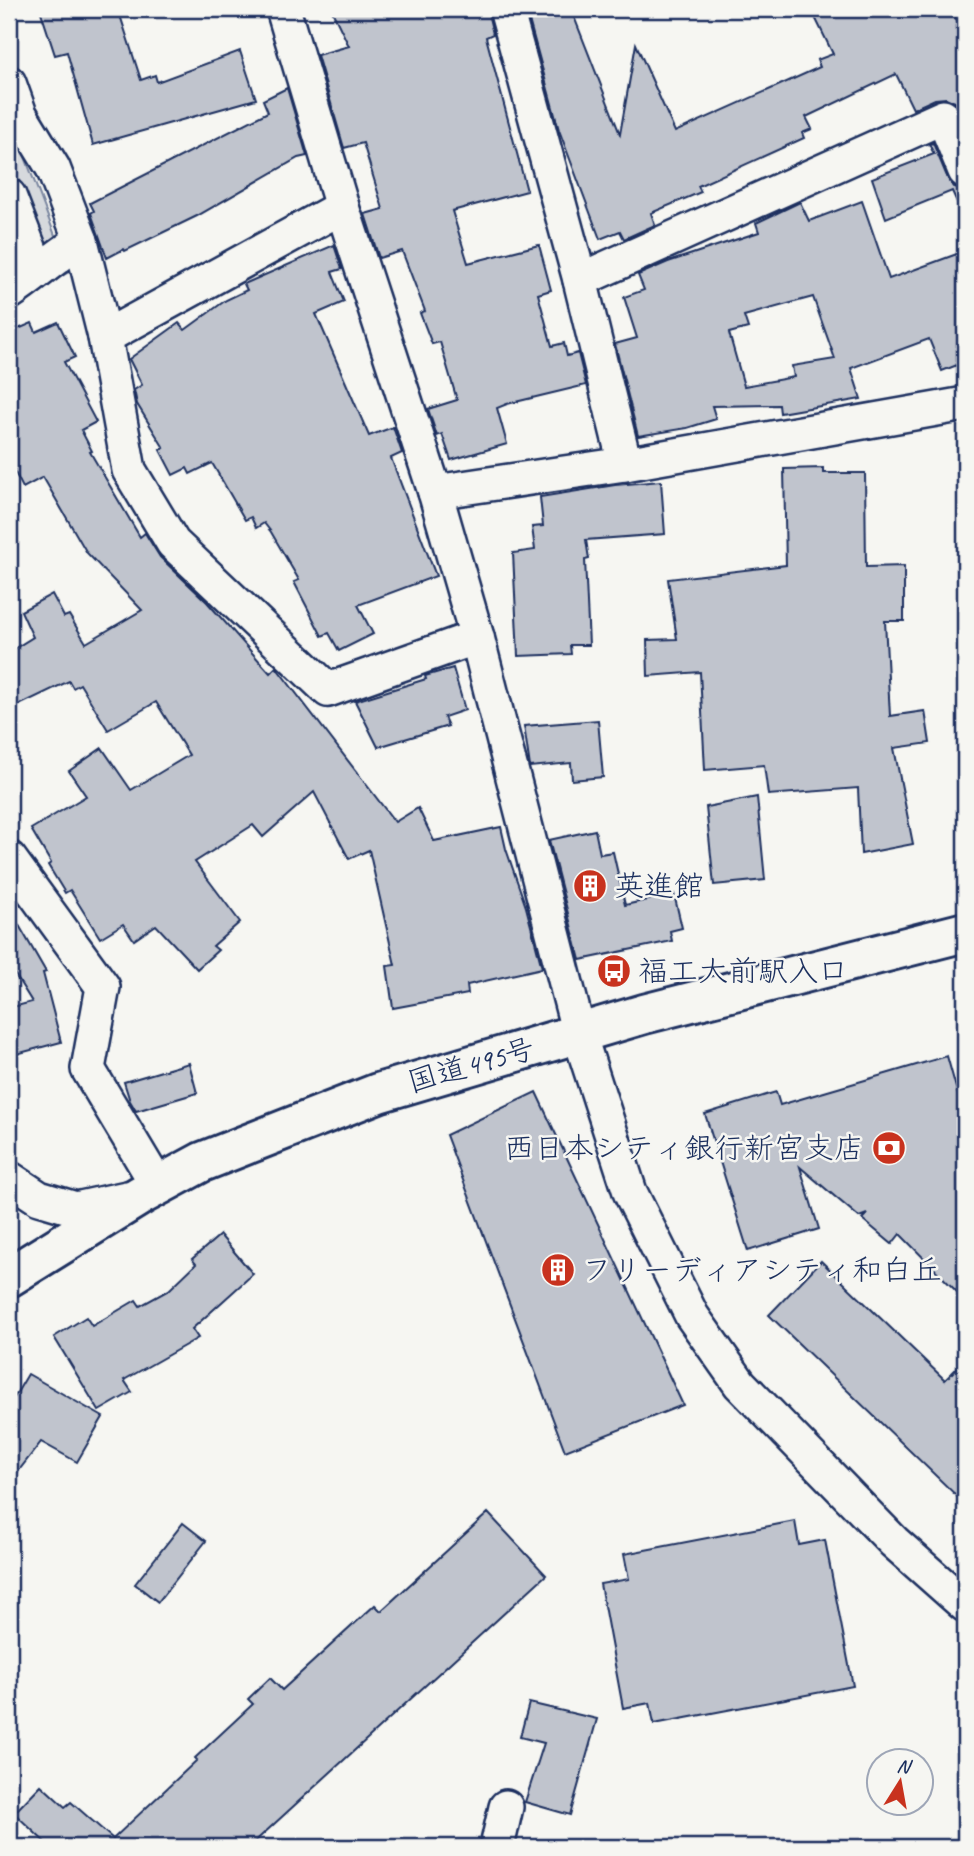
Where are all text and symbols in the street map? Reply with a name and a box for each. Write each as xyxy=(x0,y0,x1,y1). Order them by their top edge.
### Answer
building icon: 英進館 xyxy=(571,867,609,905)
place label: 英進館 xyxy=(614,867,704,905)
bus stop icon: 福工大前駅入口 xyxy=(595,952,633,990)
place label: 福工大前駅入口 xyxy=(638,952,848,990)
street label: 国道495号 xyxy=(403,1029,539,1101)
place label: 西日本シティ銀行新宮支店 xyxy=(504,1129,864,1167)
bank icon: 西日本シティ銀行新宮支店 xyxy=(870,1129,908,1167)
building icon: フリーディアシティ和白丘 xyxy=(539,1251,577,1289)
place label: フリーディアシティ和白丘 xyxy=(582,1251,942,1289)
north arrow xyxy=(866,1748,936,1818)
text: N xyxy=(895,1753,914,1780)

